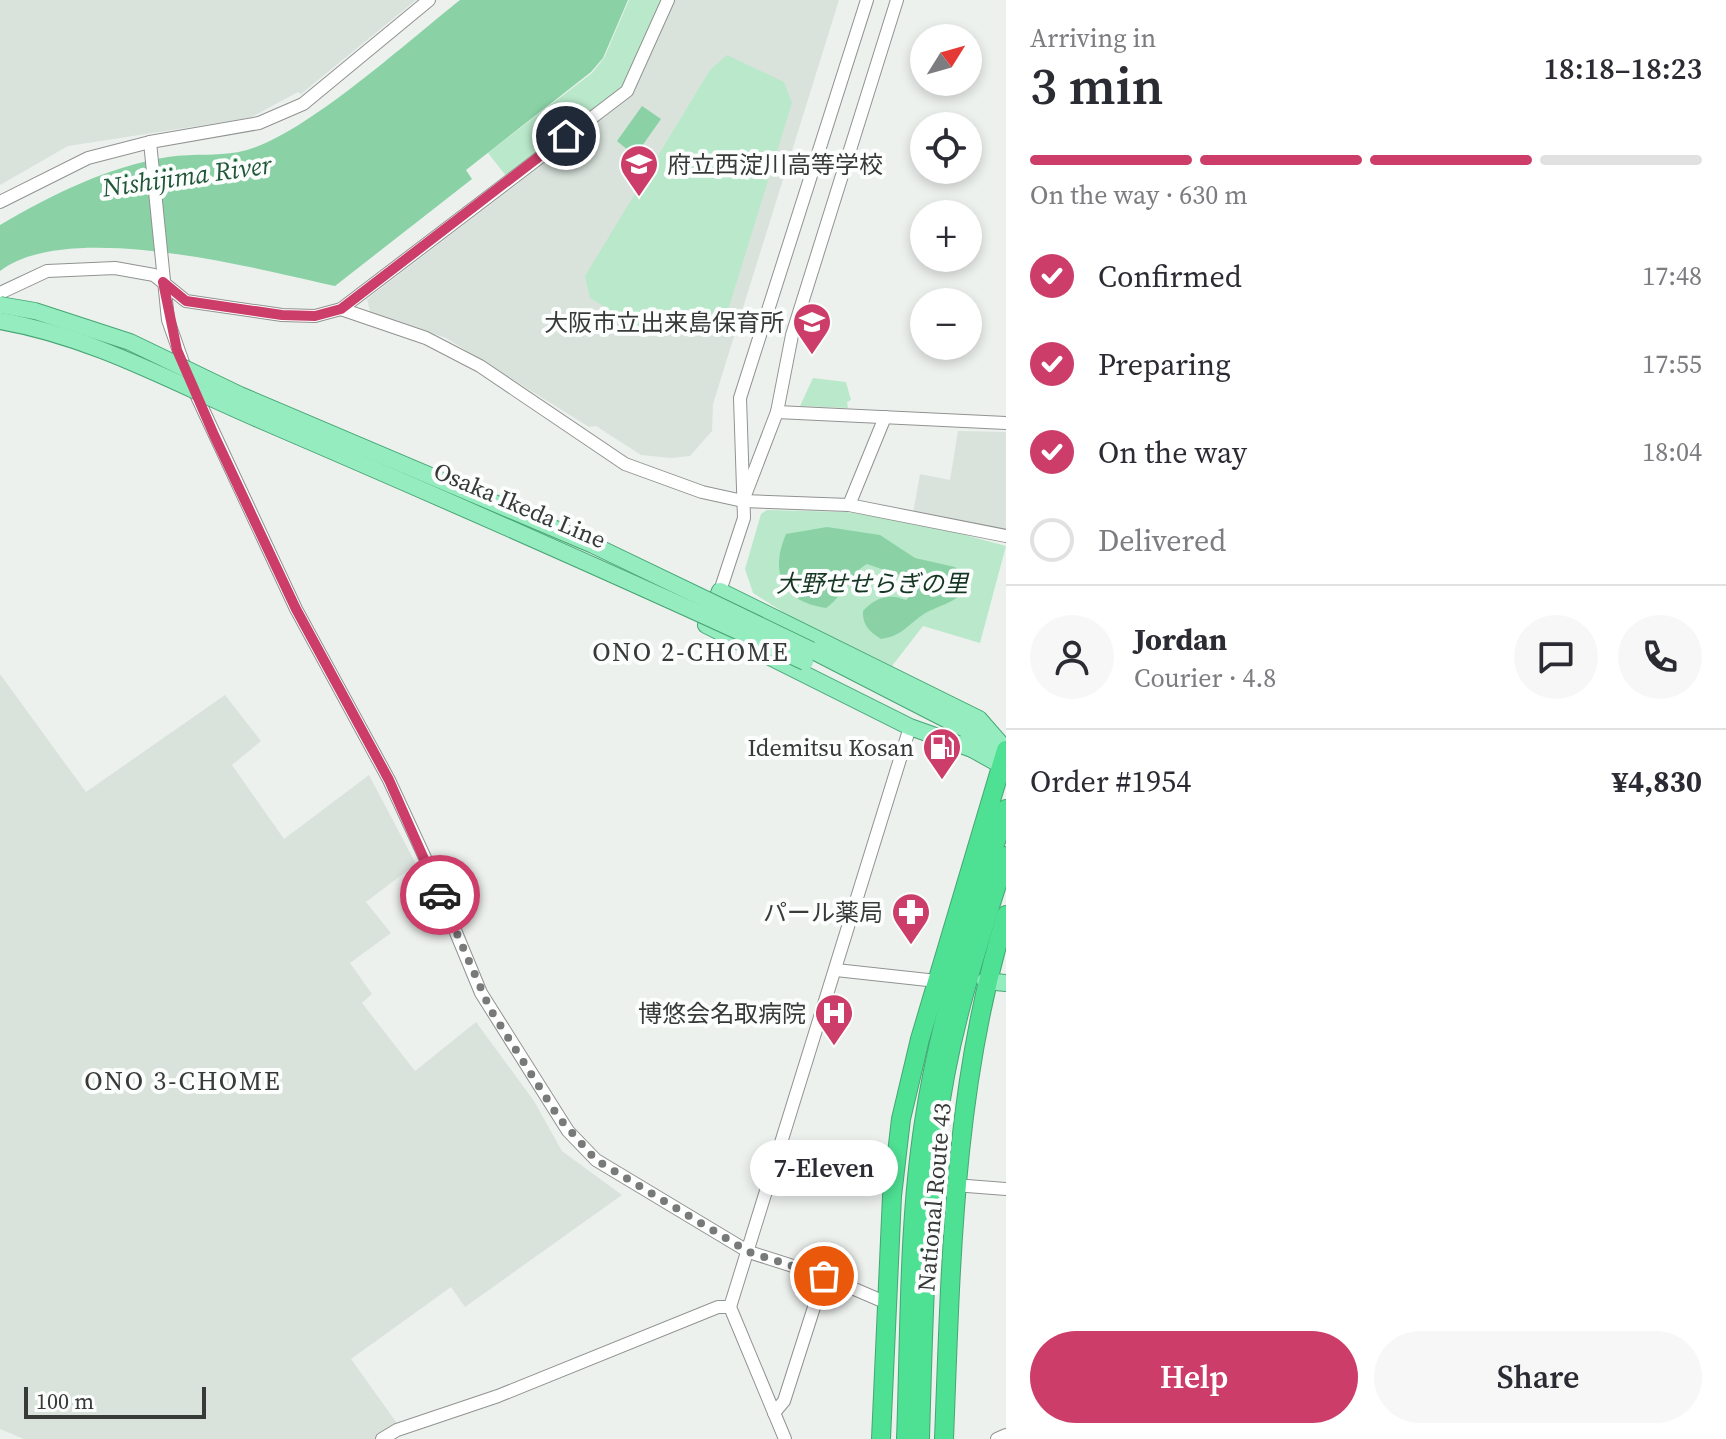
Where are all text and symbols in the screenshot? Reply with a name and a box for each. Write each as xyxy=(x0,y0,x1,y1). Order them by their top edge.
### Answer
text: Arriving in xyxy=(1030,20,1156,56)
north arrow xyxy=(910,24,982,96)
map controls xyxy=(910,24,982,360)
text: 18:18–18:23 xyxy=(1543,48,1702,89)
text: 3 min xyxy=(1030,50,1163,121)
pin xyxy=(532,102,600,170)
button: locate xyxy=(910,112,982,184)
icon: home xyxy=(544,114,588,158)
school or university icon: 府立西淀川高等学校 xyxy=(618,143,660,198)
water label: Nishijima River xyxy=(99,146,275,206)
place label: 府立西淀川高等学校 xyxy=(667,148,883,181)
text: On the way · 630 m xyxy=(1030,177,1248,213)
button: + xyxy=(910,200,982,272)
icon: check xyxy=(1030,254,1074,298)
text: Confirmed xyxy=(1098,256,1242,297)
text: 17:48 xyxy=(1642,258,1702,294)
button: − xyxy=(910,288,982,360)
school or university icon: 大阪市立出来島保育所 xyxy=(791,301,833,356)
place label: 大阪市立出来島保育所 xyxy=(544,306,784,339)
icon: check xyxy=(1030,342,1074,386)
text: Preparing xyxy=(1098,344,1231,385)
text: 17:55 xyxy=(1642,346,1702,382)
icon: check xyxy=(1030,430,1074,474)
text: On the way xyxy=(1098,432,1247,473)
text: 18:04 xyxy=(1642,434,1702,470)
street label: Osaka Ikeda Line xyxy=(429,454,611,556)
text: Delivered xyxy=(1098,520,1226,561)
park label: 大野せせらぎの里 xyxy=(776,567,970,600)
button: person xyxy=(1030,615,1114,699)
button: chat xyxy=(1514,615,1598,699)
button: phone xyxy=(1618,615,1702,699)
text: Jordan xyxy=(1134,619,1227,660)
district label: ONO 2-CHOME xyxy=(592,634,790,670)
text: Courier · 4.8 xyxy=(1134,660,1276,696)
fuel station icon: Idemitsu Kosan xyxy=(921,726,963,781)
place label: Idemitsu Kosan xyxy=(747,731,914,764)
text: Order #1954 xyxy=(1030,761,1191,802)
text: ¥4,830 xyxy=(1612,761,1702,802)
courier xyxy=(400,855,480,935)
icon: car xyxy=(418,873,462,917)
pharmacy icon: パール薬局 xyxy=(890,891,932,946)
place label: パール薬局 xyxy=(763,896,883,929)
hospital icon: 博悠会名取病院 xyxy=(813,992,855,1047)
place label: 博悠会名取病院 xyxy=(638,997,806,1030)
district label: ONO 3-CHOME xyxy=(84,1063,282,1099)
street label: National Route 43 xyxy=(909,1101,959,1293)
callout: 7-Eleven xyxy=(750,1140,898,1196)
text: 7-Eleven xyxy=(774,1150,874,1186)
pin xyxy=(790,1242,858,1310)
icon: bag xyxy=(802,1254,846,1298)
button: Help xyxy=(1030,1331,1358,1423)
button: Share xyxy=(1374,1331,1702,1423)
scale bar xyxy=(24,1383,206,1419)
text: 100 m xyxy=(36,1386,94,1416)

